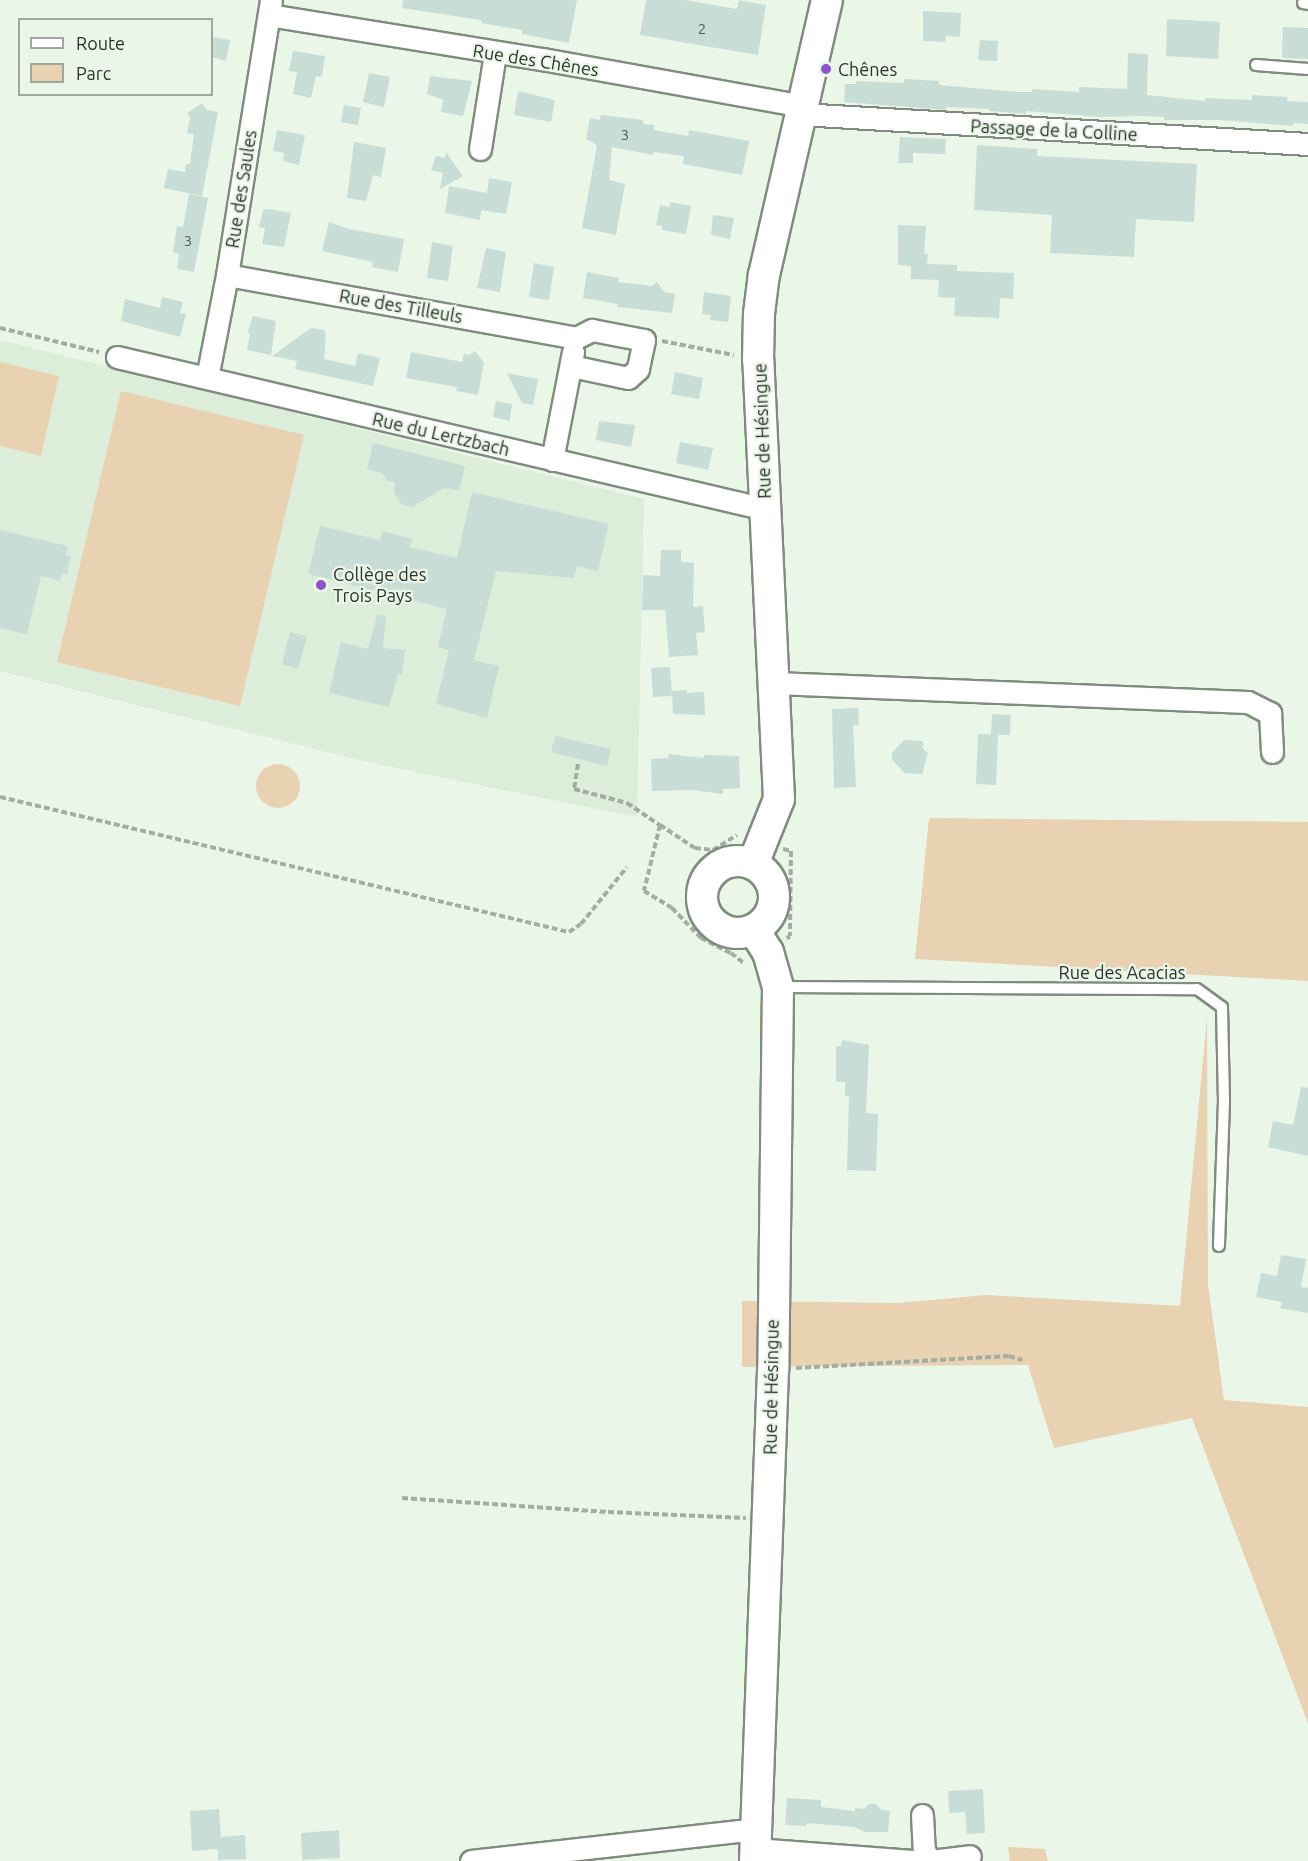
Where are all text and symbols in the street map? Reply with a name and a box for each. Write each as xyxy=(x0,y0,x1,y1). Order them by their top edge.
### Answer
legend xyxy=(18,18,213,96)
house number: 2 xyxy=(698,20,706,38)
text: Route xyxy=(76,33,125,53)
street label: Rue des Chênes xyxy=(471,39,601,81)
place label: Chênes xyxy=(838,58,897,80)
marker: Chênes xyxy=(819,62,833,76)
text: Parc xyxy=(76,63,111,83)
street label: Passage de la Colline xyxy=(970,115,1138,145)
house number: 3 xyxy=(621,126,629,144)
street label: Rue des Saules xyxy=(221,128,261,250)
house number: 3 xyxy=(184,232,192,250)
street label: Rue des Tilleuls xyxy=(338,285,464,327)
street label: Rue de Hésingue xyxy=(749,363,775,499)
street label: Rue du Lertzbach xyxy=(370,408,512,460)
place label: Collège des Trois Pays xyxy=(333,564,427,606)
marker: Collège des Trois Pays xyxy=(314,578,328,592)
street label: Rue des Acacias xyxy=(1058,961,1186,983)
street label: Rue de Hésingue xyxy=(759,1319,783,1455)

